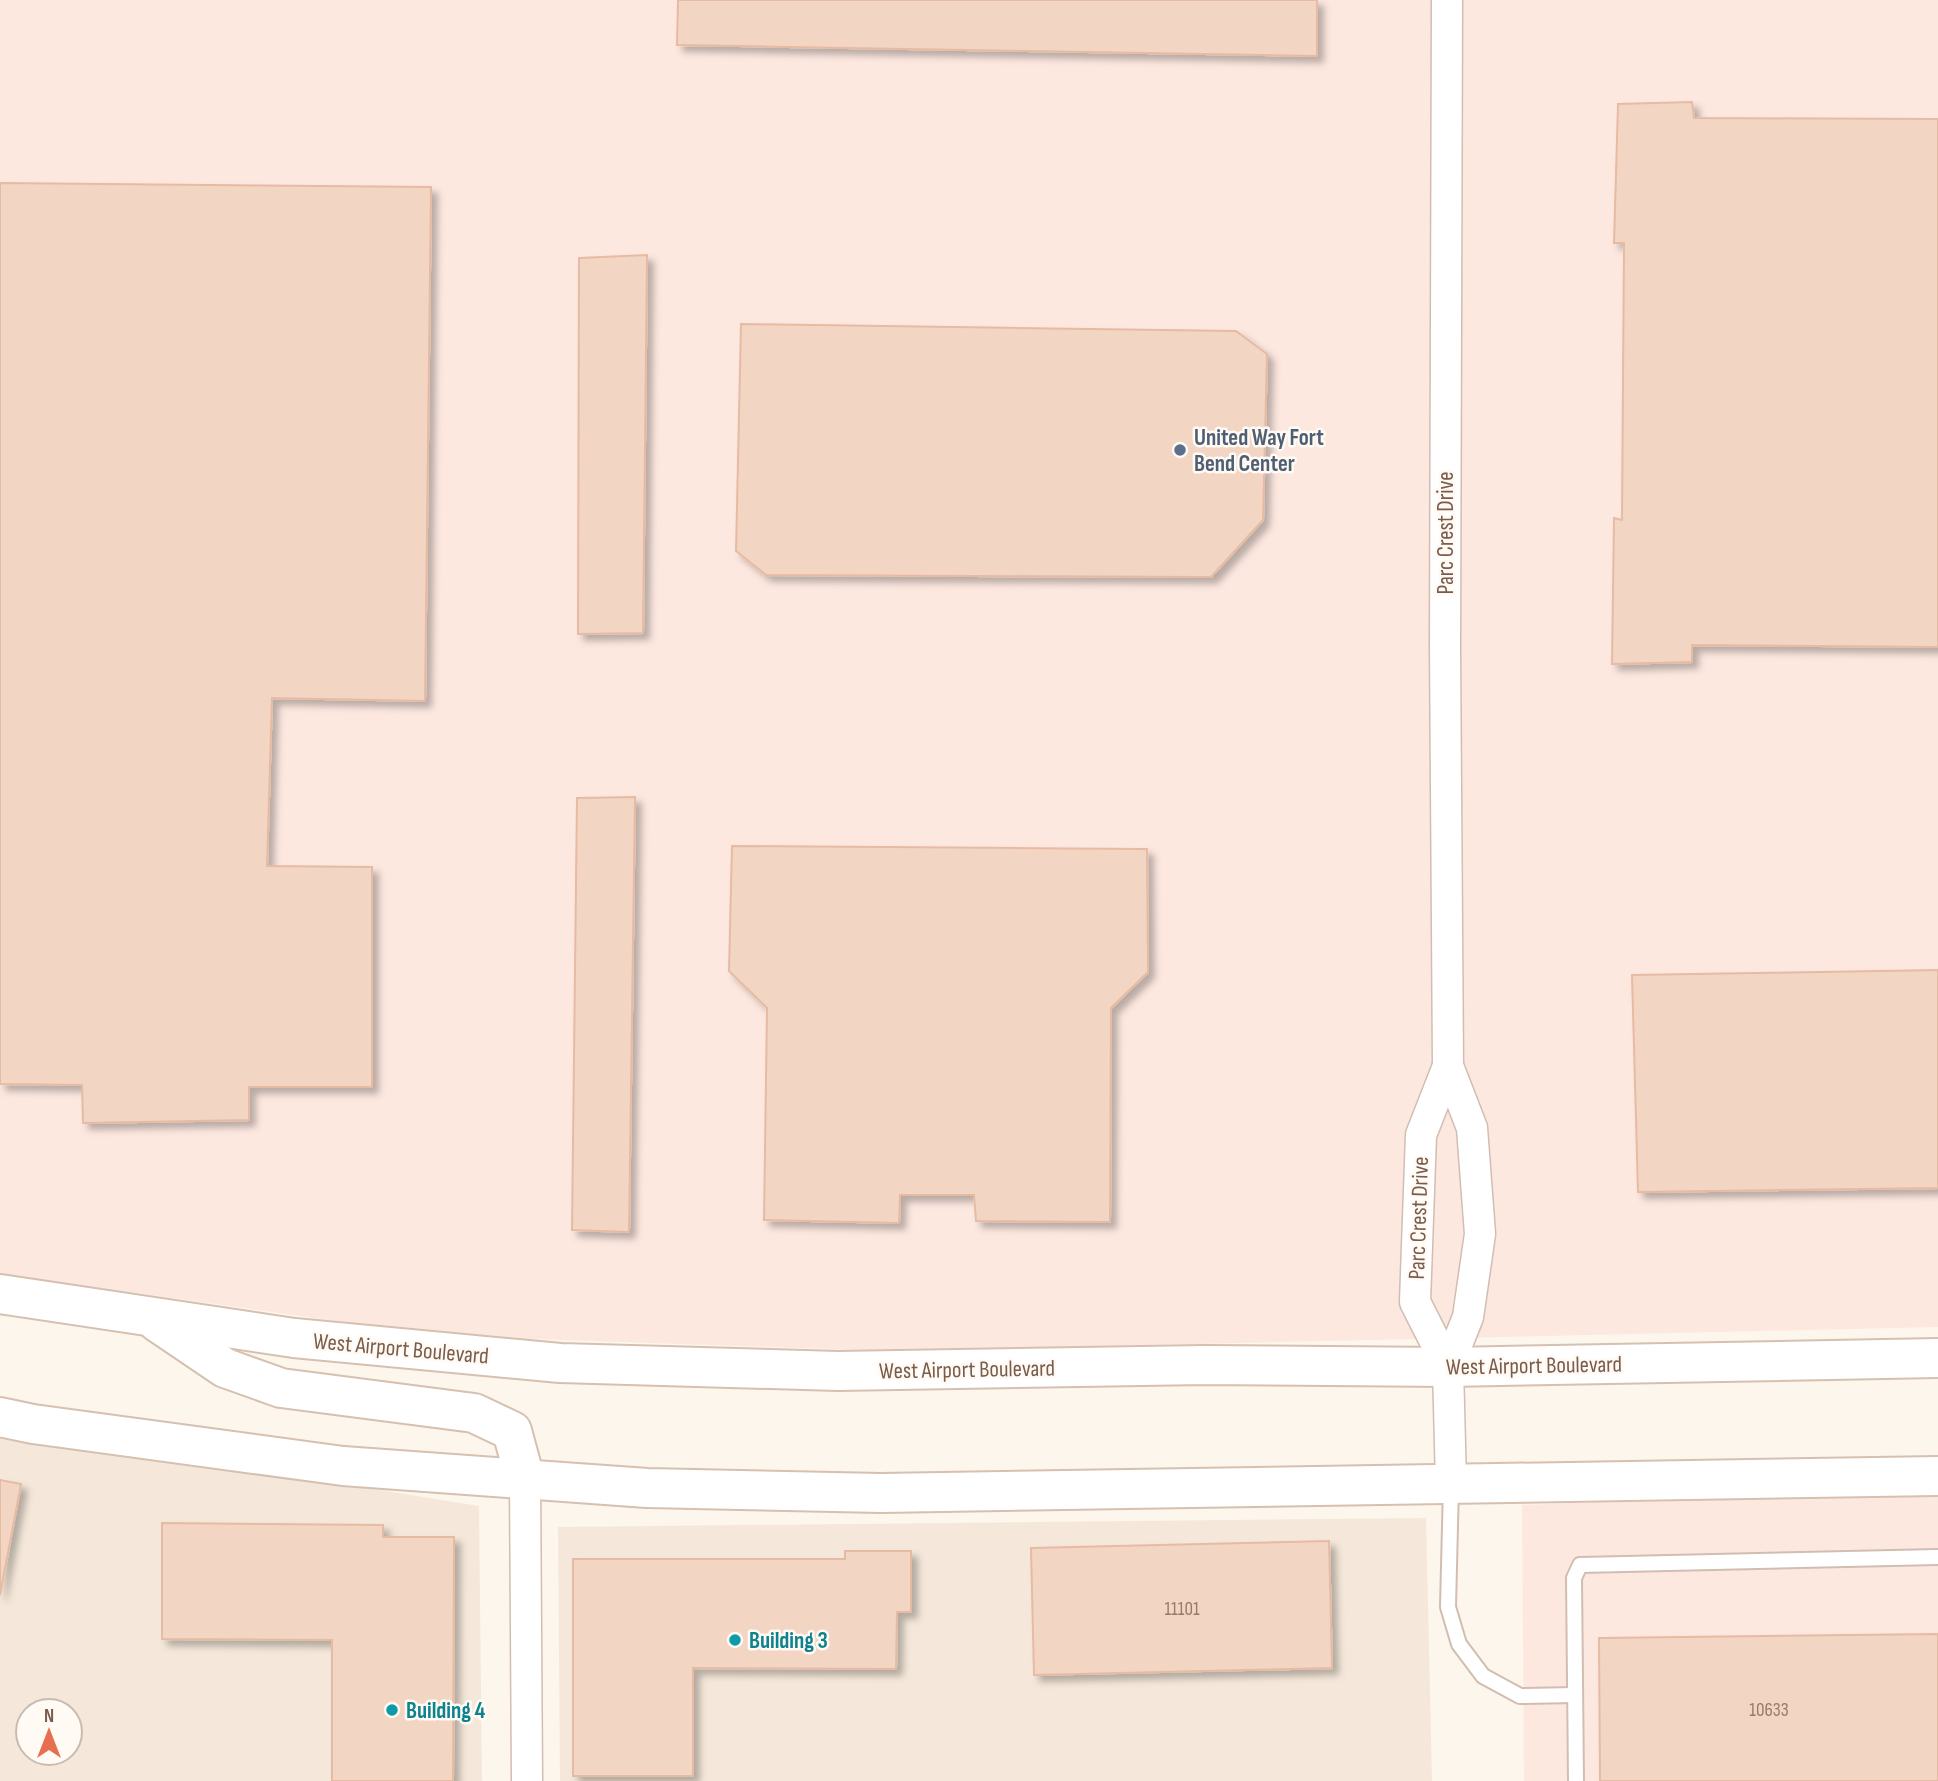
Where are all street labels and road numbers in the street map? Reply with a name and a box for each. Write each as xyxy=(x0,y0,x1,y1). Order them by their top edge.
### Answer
street label: Parc Crest Drive xyxy=(1432,472,1460,594)
street label: Parc Crest Drive xyxy=(1403,1156,1435,1280)
street label: West Airport Boulevard xyxy=(312,1327,490,1371)
street label: West Airport Boulevard xyxy=(1446,1350,1622,1382)
street label: West Airport Boulevard xyxy=(879,1354,1055,1386)

